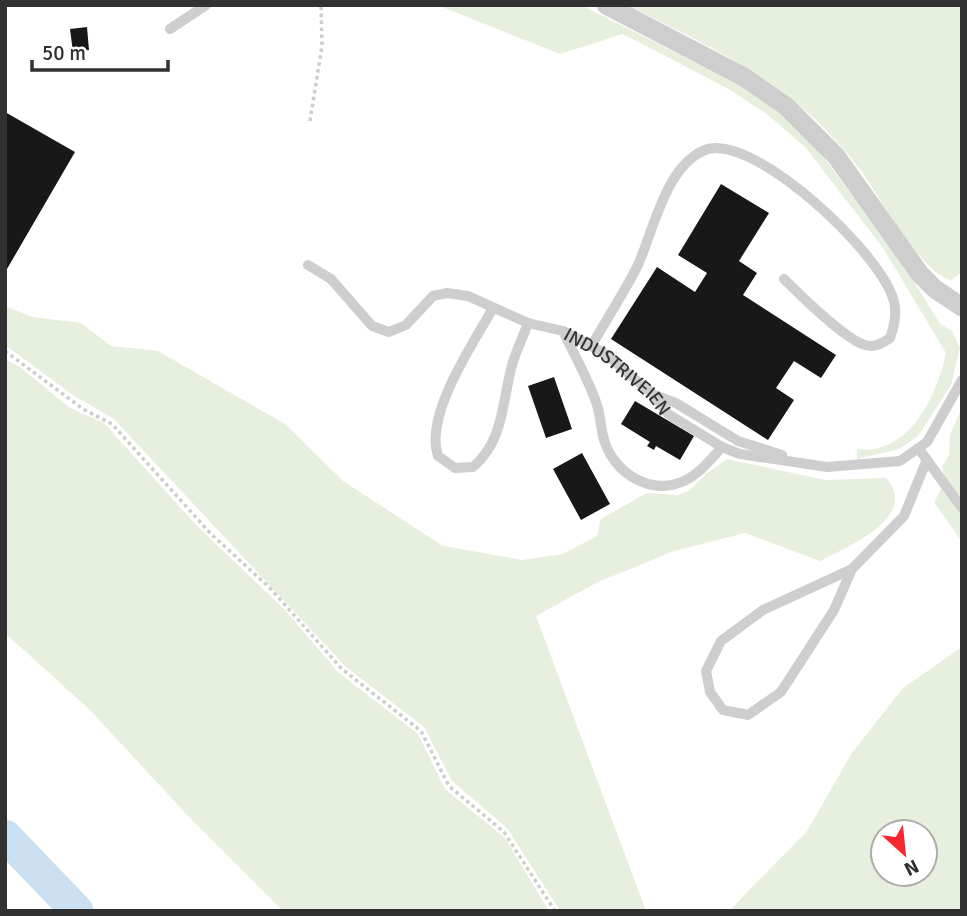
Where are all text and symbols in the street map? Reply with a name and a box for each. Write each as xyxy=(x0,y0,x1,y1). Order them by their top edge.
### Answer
scale bar xyxy=(32,28,168,72)
text: 50 m xyxy=(42,40,86,66)
street label: INDUSTRIVEIEN xyxy=(559,323,676,420)
north arrow xyxy=(869,818,939,888)
text: N xyxy=(900,854,923,881)

